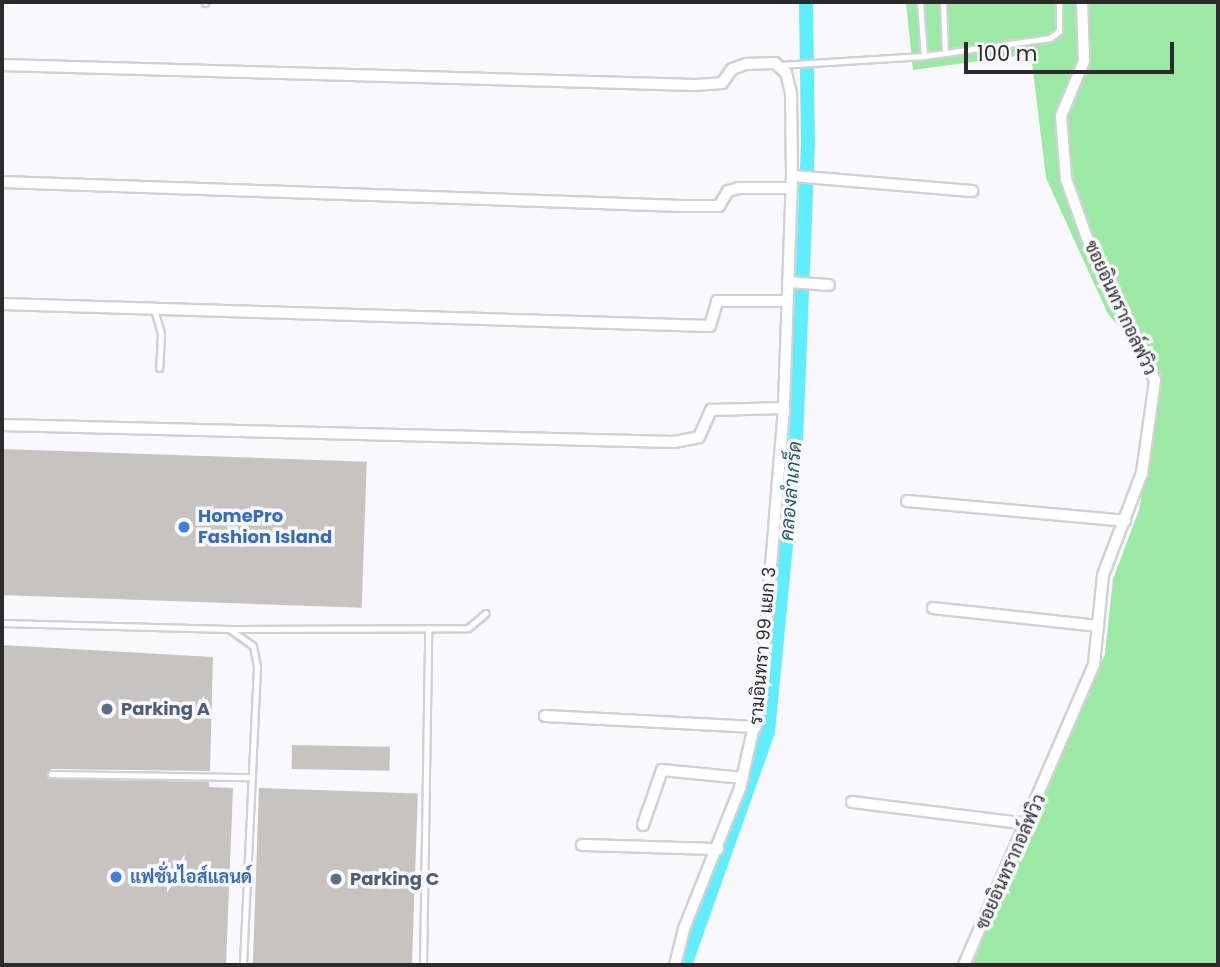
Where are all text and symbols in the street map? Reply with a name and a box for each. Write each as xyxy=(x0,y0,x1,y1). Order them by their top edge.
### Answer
scale bar xyxy=(968,28,1178,72)
text: 100 m xyxy=(977,39,1037,68)
street label: ซอยอินทรากอล์ฟวิว xyxy=(1079,237,1161,379)
water label: คลองลำเกร็ด xyxy=(775,440,807,542)
place label: HomePro Fashion Island xyxy=(198,506,332,548)
marker: HomePro Fashion Island xyxy=(176,519,192,535)
street label: รามอินทรา 99 แยก 3 xyxy=(745,566,781,726)
place label: Parking A xyxy=(121,698,210,720)
marker: Parking A xyxy=(99,701,115,717)
street label: ซอยอินทรากอล์ฟวิว xyxy=(971,791,1051,933)
place label: แฟชั่นไอส์แลนด์ xyxy=(130,866,252,888)
place label: Parking C xyxy=(350,868,439,890)
marker: แฟชั่นไอส์แลนด์ xyxy=(108,869,124,885)
marker: Parking C xyxy=(328,871,344,887)

